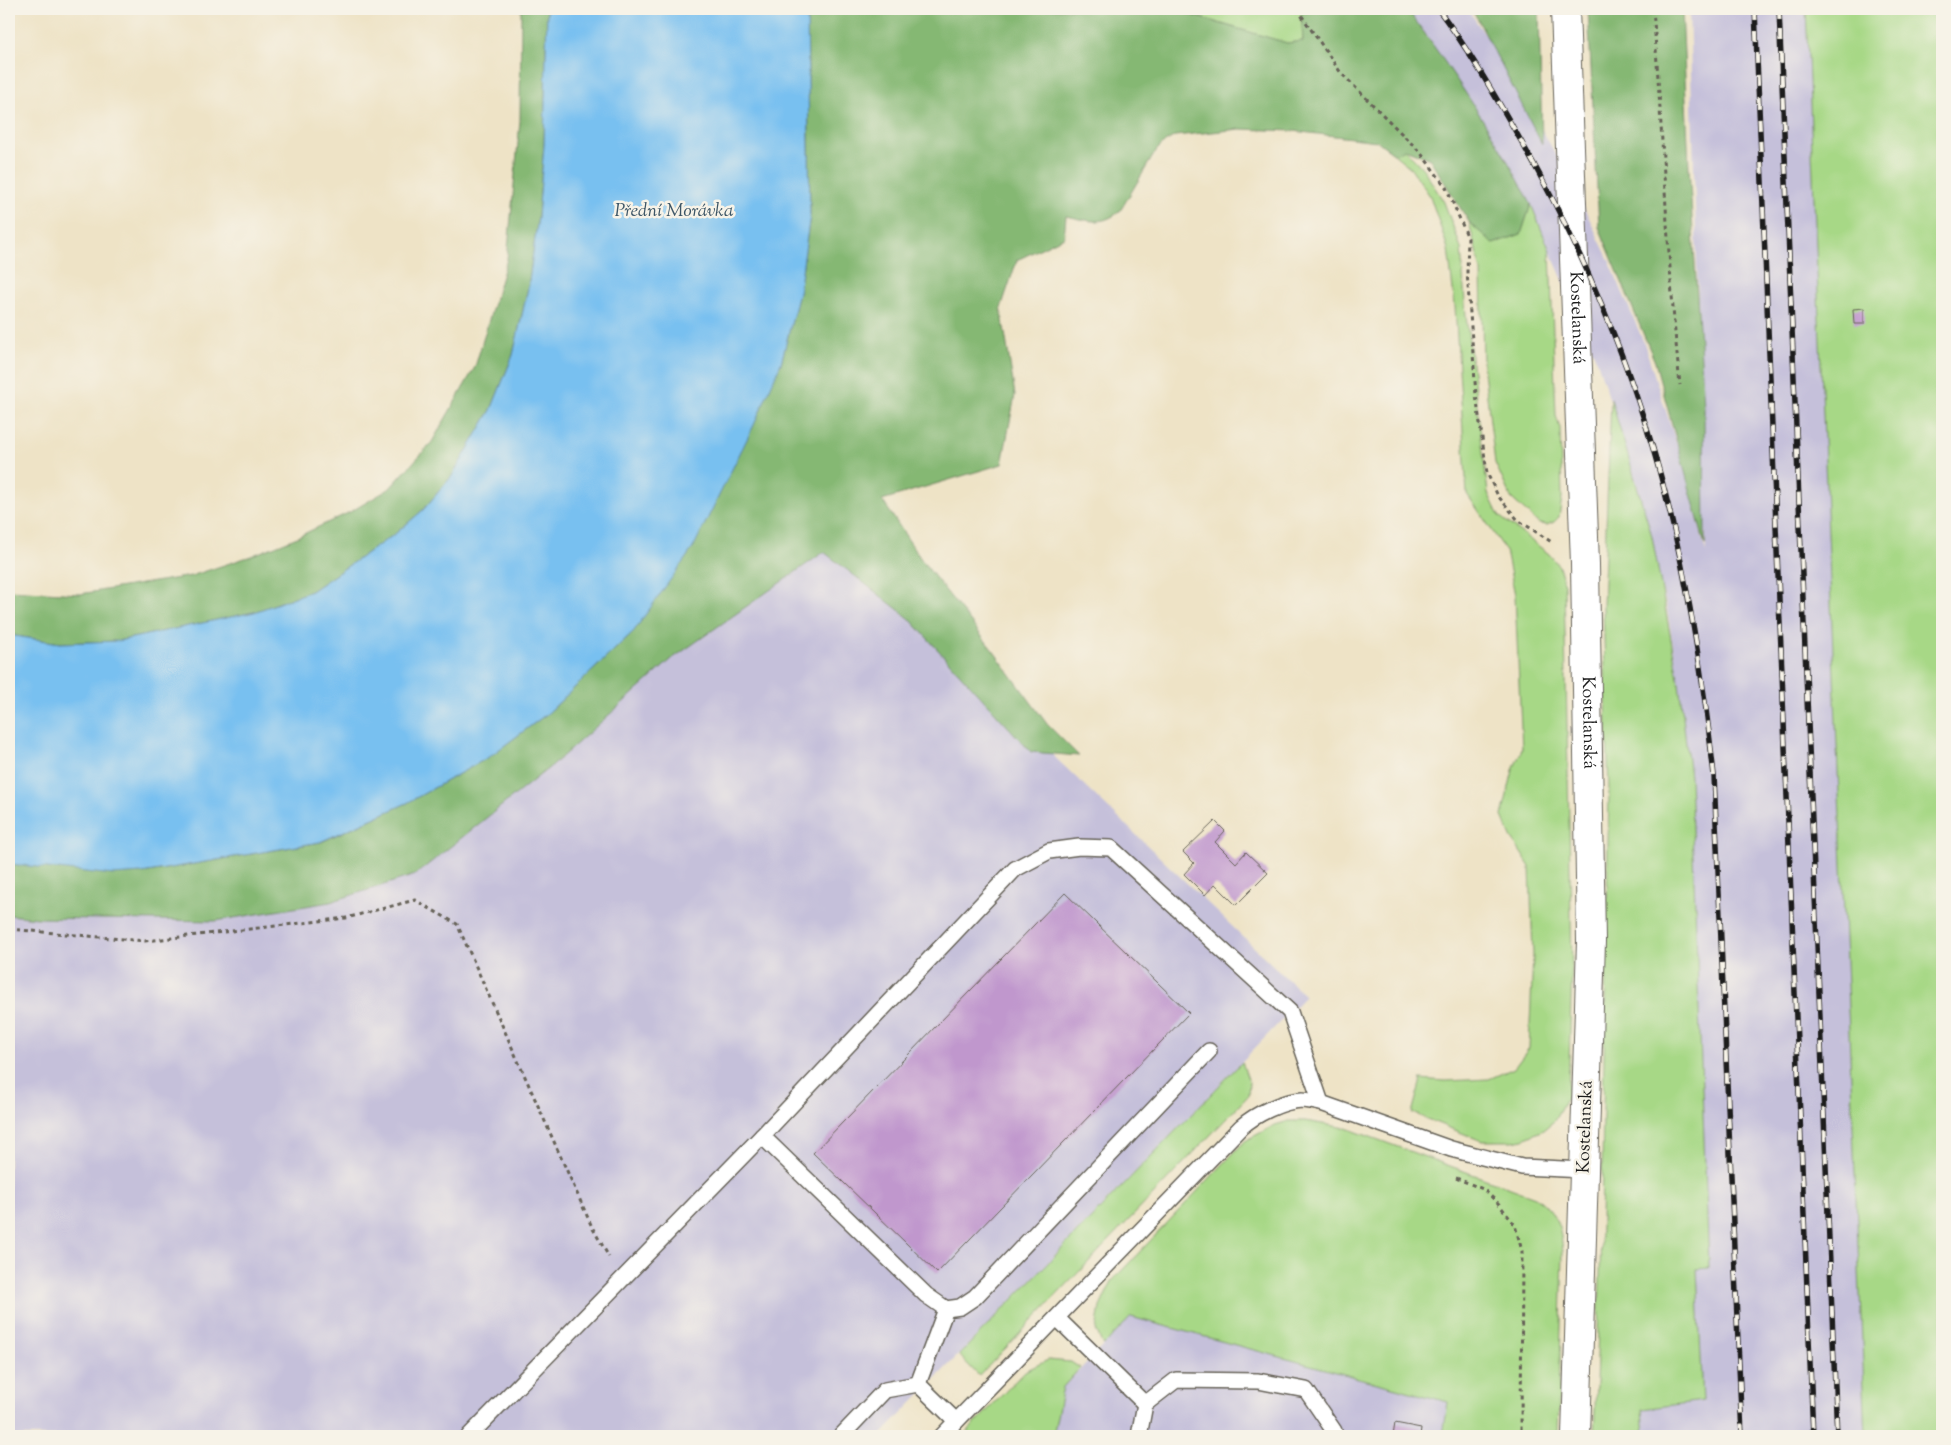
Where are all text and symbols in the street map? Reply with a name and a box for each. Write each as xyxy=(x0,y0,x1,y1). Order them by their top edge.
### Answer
water label: Přední Morávka xyxy=(615,198,734,225)
street label: Kostelanská xyxy=(1561,271,1591,365)
street label: Kostelanská xyxy=(1574,676,1601,769)
street label: Kostelanská xyxy=(1571,1080,1601,1174)

